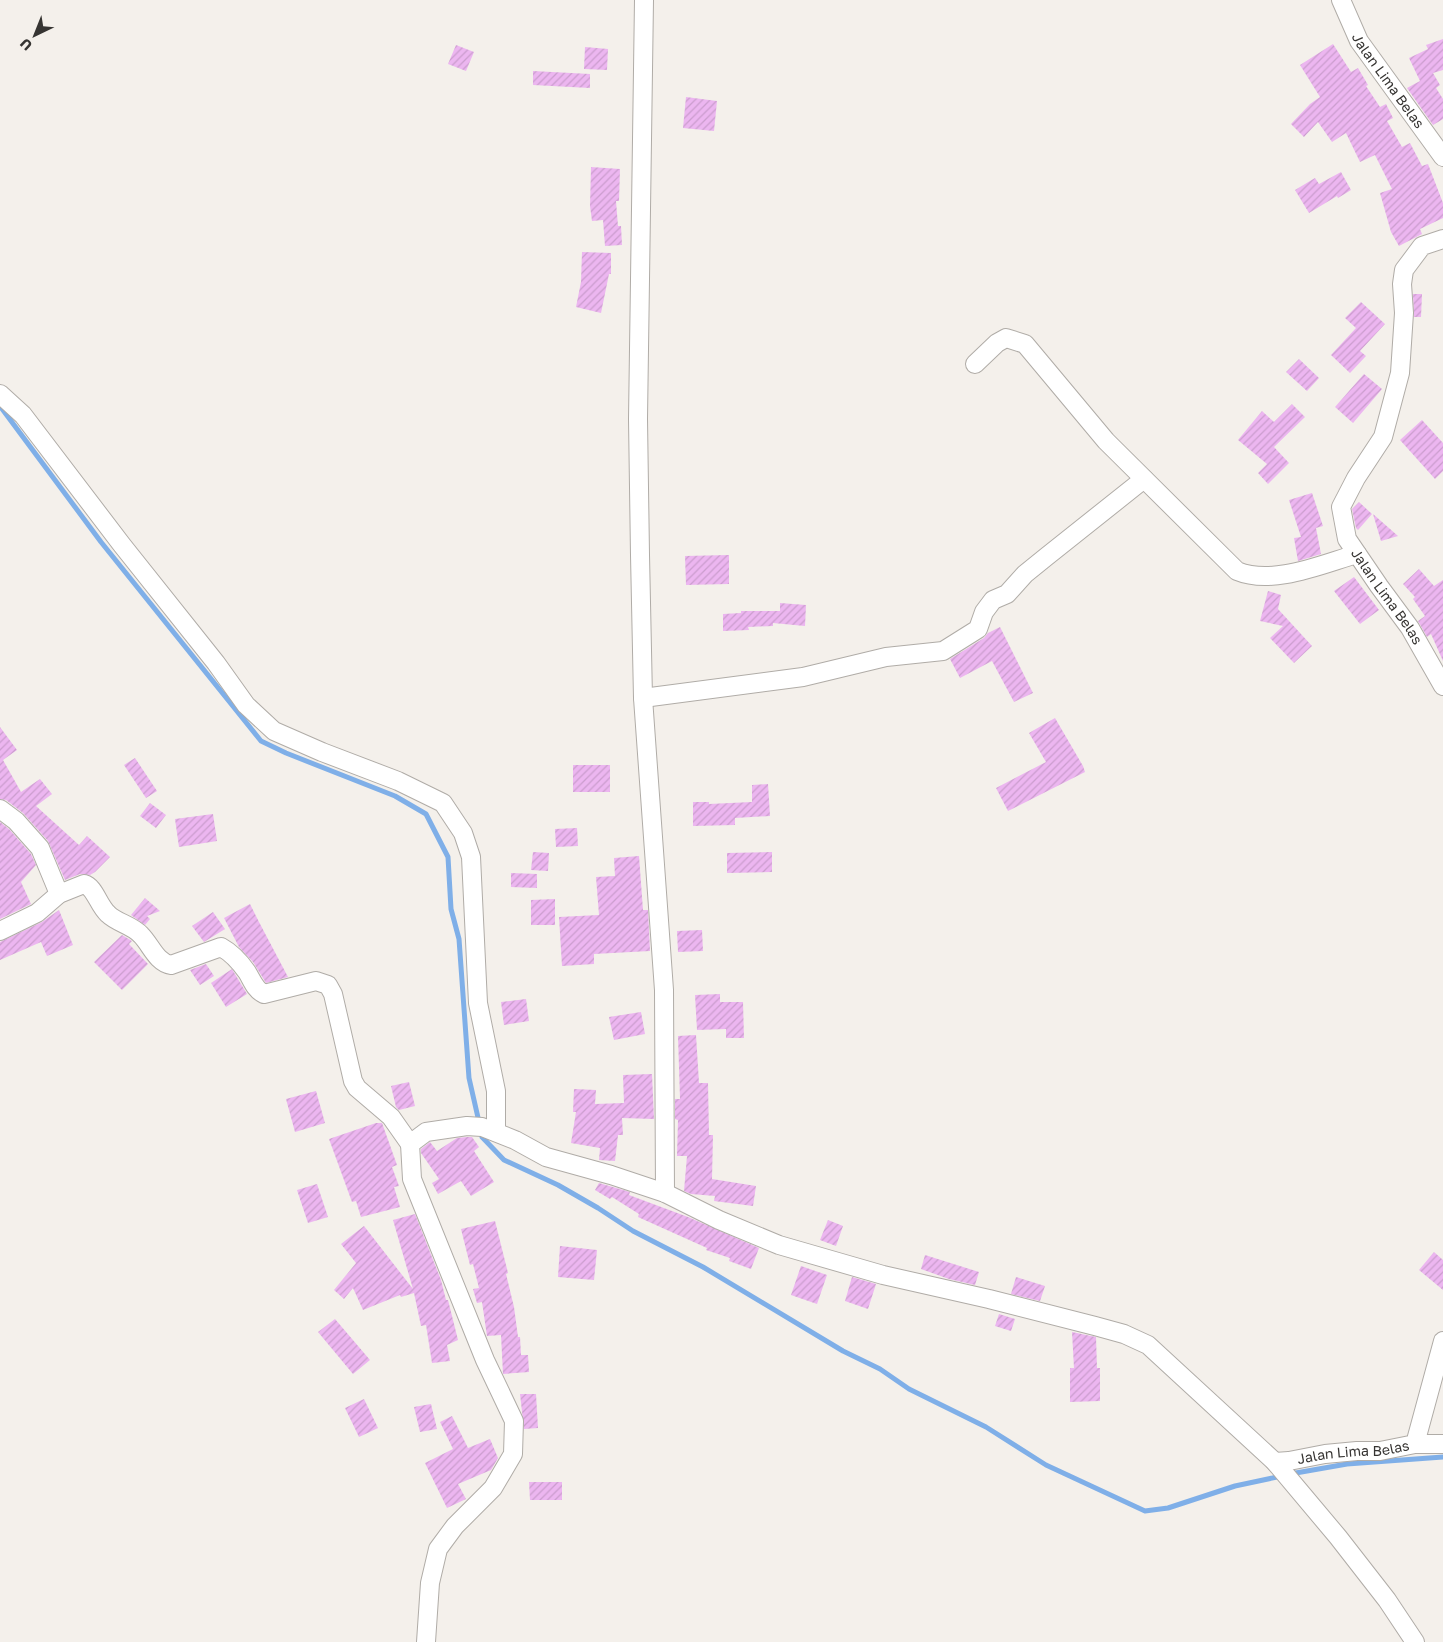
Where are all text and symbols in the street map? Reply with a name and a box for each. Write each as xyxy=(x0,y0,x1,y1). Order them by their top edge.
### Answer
north arrow xyxy=(10,10,60,60)
street label: Jalan Lima Belas xyxy=(1349,31,1428,131)
text: U xyxy=(16,35,35,55)
street label: Jalan Lima Belas xyxy=(1348,545,1426,647)
street label: Jalan Lima Belas xyxy=(1296,1436,1411,1467)

